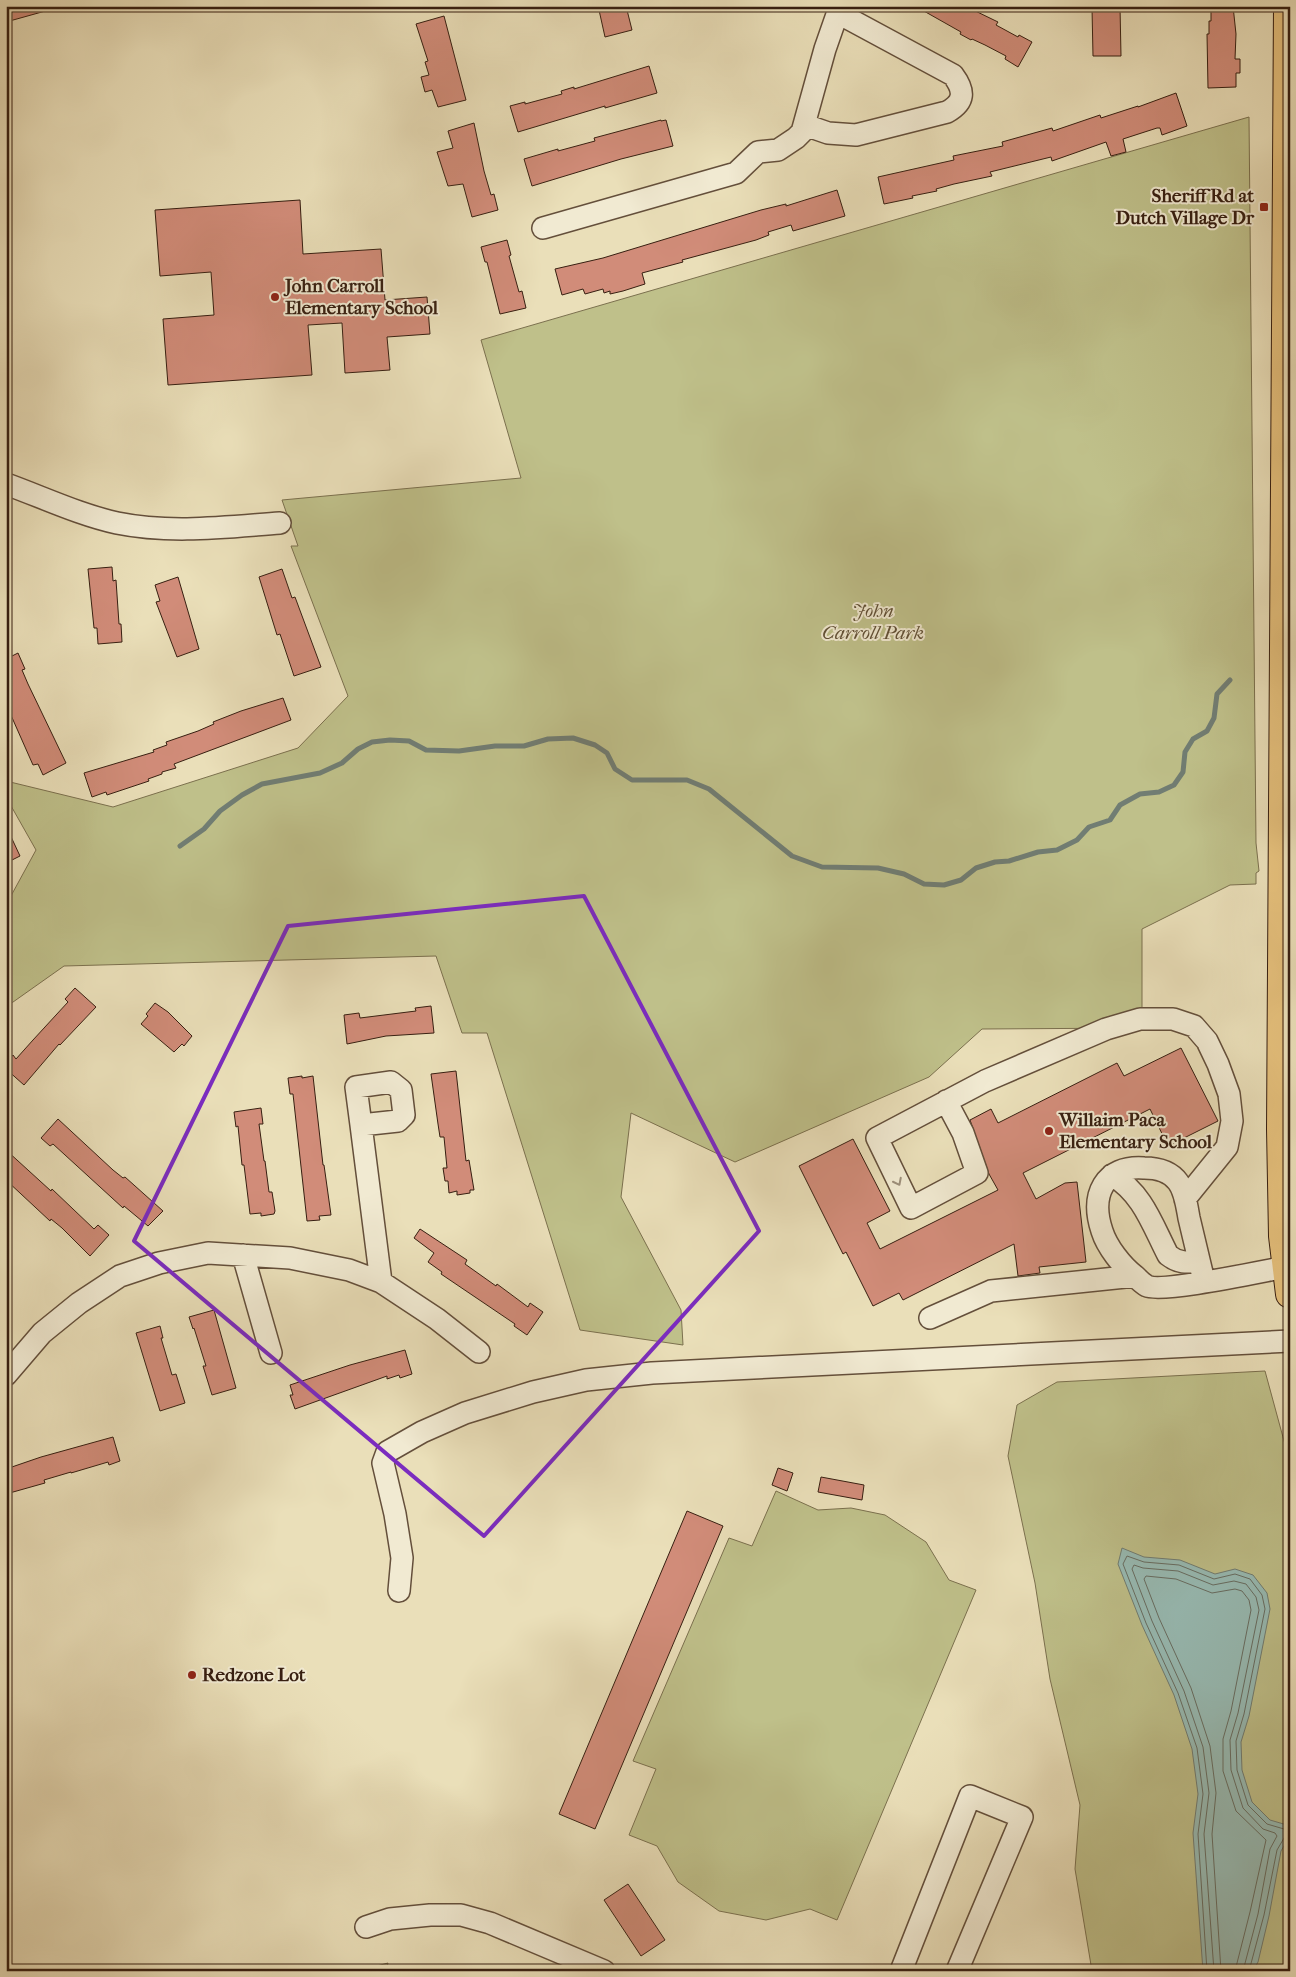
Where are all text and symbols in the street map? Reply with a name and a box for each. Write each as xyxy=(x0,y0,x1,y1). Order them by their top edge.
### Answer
place label: Sheriff Rd at Dutch Village Dr xyxy=(1116,185,1255,229)
marker: Sheriff Rd at Dutch Village Dr xyxy=(1258,201,1270,213)
place label: John Carroll Elementary School xyxy=(283,275,439,319)
marker: John Carroll Elementary School xyxy=(269,291,281,303)
park label: John Carroll Park xyxy=(822,600,924,644)
place label: Willaim Paca Elementary School xyxy=(1058,1109,1213,1153)
marker: Willaim Paca Elementary School xyxy=(1043,1125,1055,1137)
one-way arrow xyxy=(892,1177,902,1186)
place label: Redzone Lot xyxy=(202,1664,306,1686)
marker: Redzone Lot xyxy=(186,1669,198,1681)

